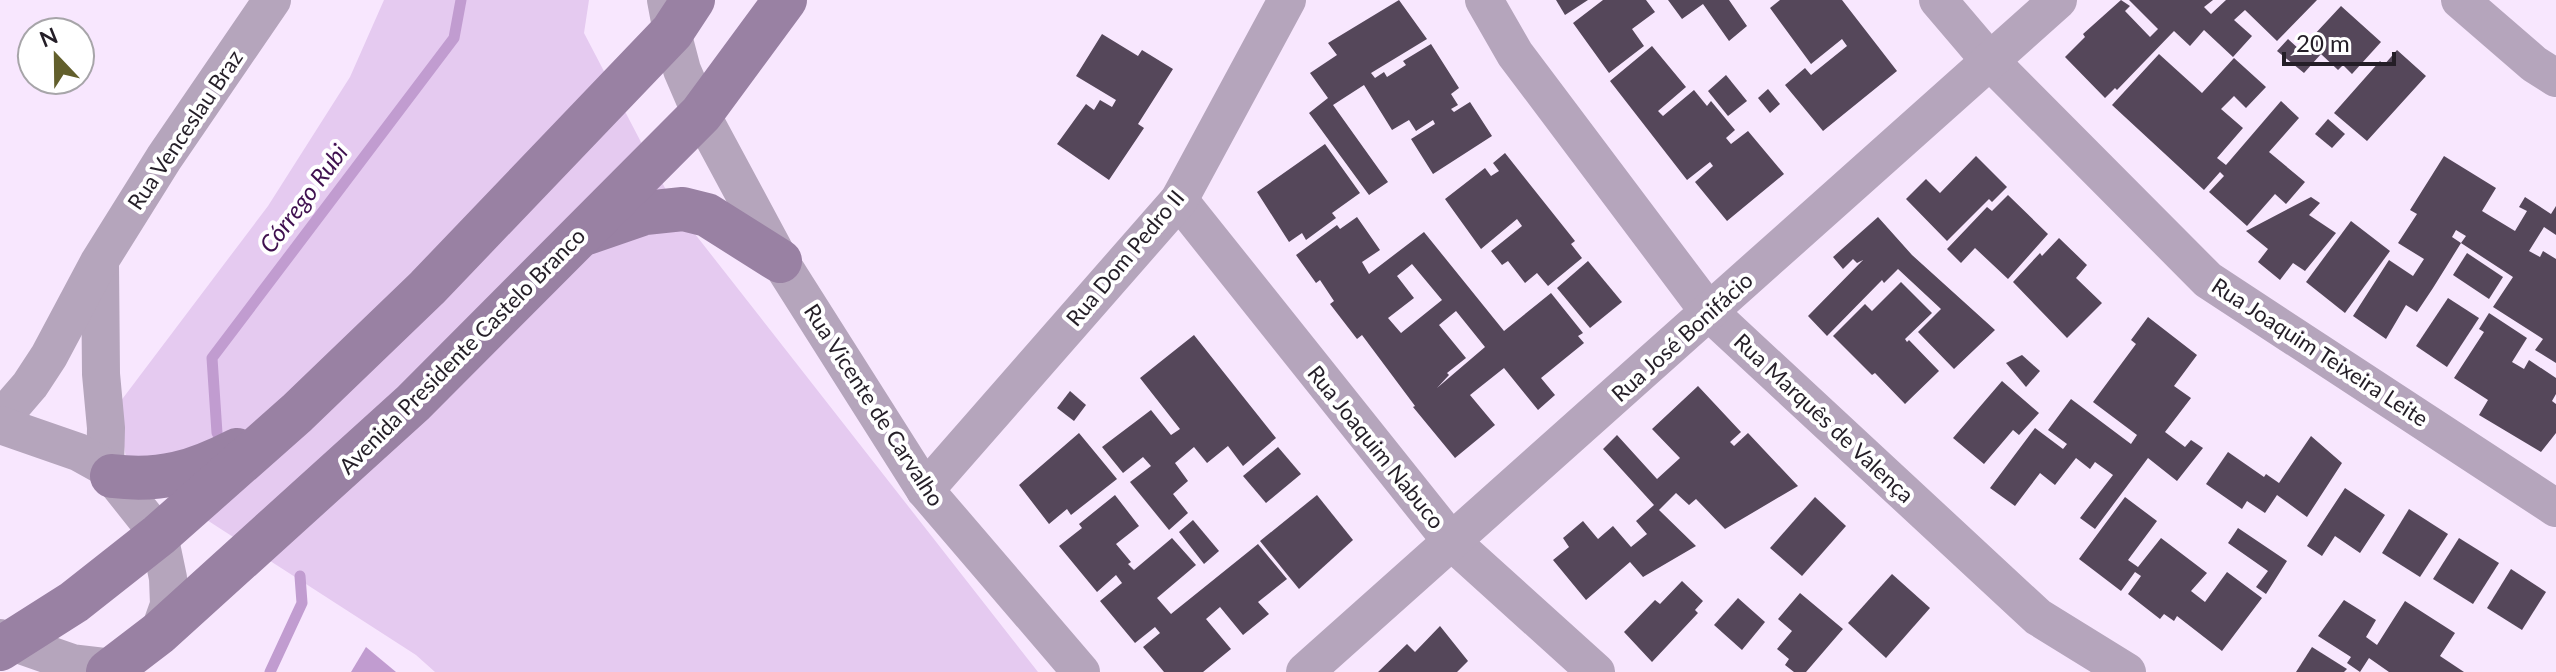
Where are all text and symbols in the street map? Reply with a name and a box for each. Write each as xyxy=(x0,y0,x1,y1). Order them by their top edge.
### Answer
north arrow xyxy=(16,16,96,96)
scale bar xyxy=(2284,16,2394,66)
text: N xyxy=(35,21,61,53)
text: 20 m xyxy=(2296,28,2350,57)
street label: Rua Venceslau Braz xyxy=(121,45,248,215)
water label: Córrego Rubi xyxy=(253,138,353,258)
street label: Rua Dom Pedro II xyxy=(1060,184,1189,331)
street label: Avenida Presidente Castelo Branco xyxy=(333,222,590,479)
street label: Rua José Bonifácio xyxy=(1606,266,1758,407)
street label: Rua Joaquim Teixeira Leite xyxy=(2207,271,2434,432)
street label: Rua Vicente de Carvalho xyxy=(799,298,950,511)
street label: Rua Marquês de Valença xyxy=(1729,327,1920,508)
street label: Rua Joaquim Nabuco xyxy=(1302,360,1451,534)

